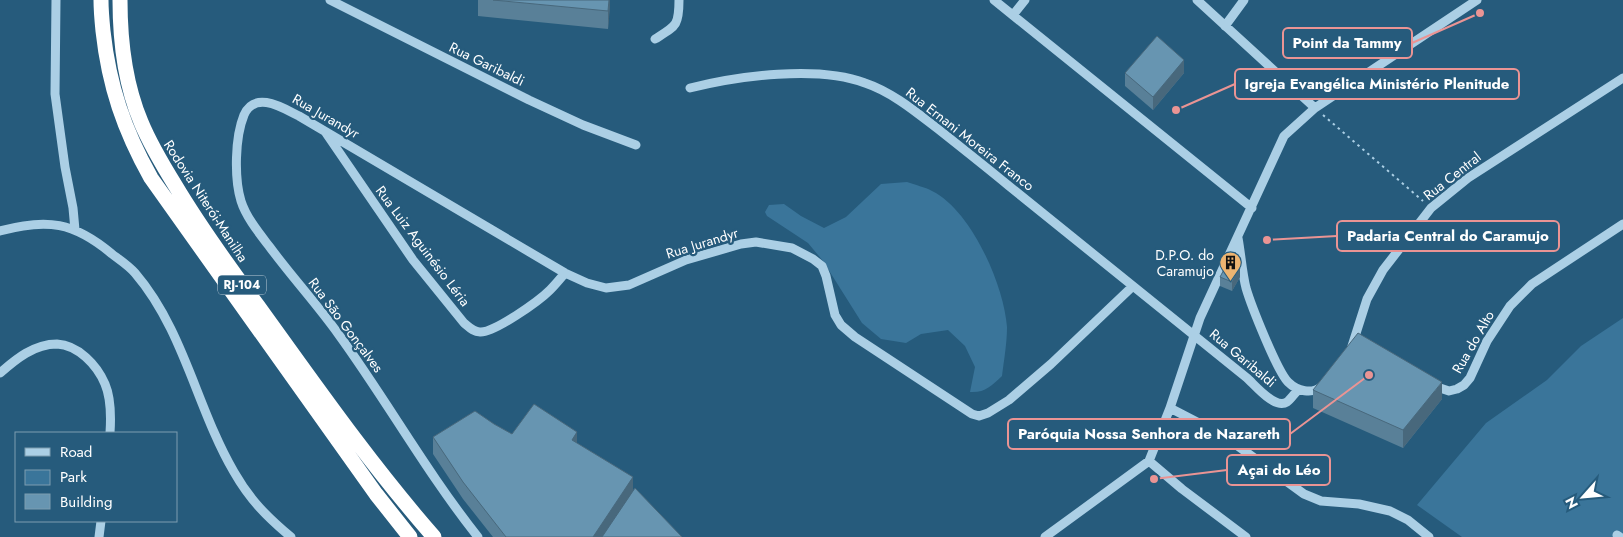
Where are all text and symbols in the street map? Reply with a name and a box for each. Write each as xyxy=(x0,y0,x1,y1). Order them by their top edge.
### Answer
callout: Point da Tammy xyxy=(1283,28,1412,58)
text: Point da Tammy xyxy=(1293,32,1402,54)
street label: Rua Garibaldi xyxy=(446,37,528,91)
callout: Igreja Evangélica Ministério Plenitude xyxy=(1235,69,1519,99)
text: Igreja Evangélica Ministério Plenitude xyxy=(1245,73,1510,95)
street label: Rua Ernani Moreira Franco xyxy=(902,82,1039,196)
street label: Rua Jurandyr xyxy=(289,89,363,143)
street label: Rodovia Niterói-Manilha xyxy=(159,136,253,266)
street label: Rua Central xyxy=(1419,147,1485,205)
street label: Rua Luiz Aguinésio Léria xyxy=(371,182,475,310)
callout: Padaria Central do Caramujo xyxy=(1337,221,1559,251)
street label: Rua Jurandyr xyxy=(663,222,741,263)
text: Padaria Central do Caramujo xyxy=(1347,225,1549,247)
place label: D.P.O. do Caramujo xyxy=(1155,245,1214,281)
building icon: D.P.O. do Caramujo xyxy=(1218,251,1242,282)
street label: Rua São Gonçalves xyxy=(304,274,388,377)
road number: RJ-104 xyxy=(218,276,266,294)
street label: Rua do Alto xyxy=(1447,307,1499,377)
street label: Rua Garibaldi xyxy=(1205,324,1281,392)
callout: Paróquia Nossa Senhora de Nazareth xyxy=(1008,419,1290,449)
text: Paróquia Nossa Senhora de Nazareth xyxy=(1018,423,1280,445)
legend xyxy=(15,432,178,522)
text: Road xyxy=(60,441,92,463)
callout: Açai do Léo xyxy=(1227,455,1330,485)
text: Açai do Léo xyxy=(1236,459,1321,481)
text: Park xyxy=(60,466,87,488)
north arrow xyxy=(1558,472,1608,522)
text: Building xyxy=(60,491,112,513)
text: N xyxy=(1560,493,1583,512)

